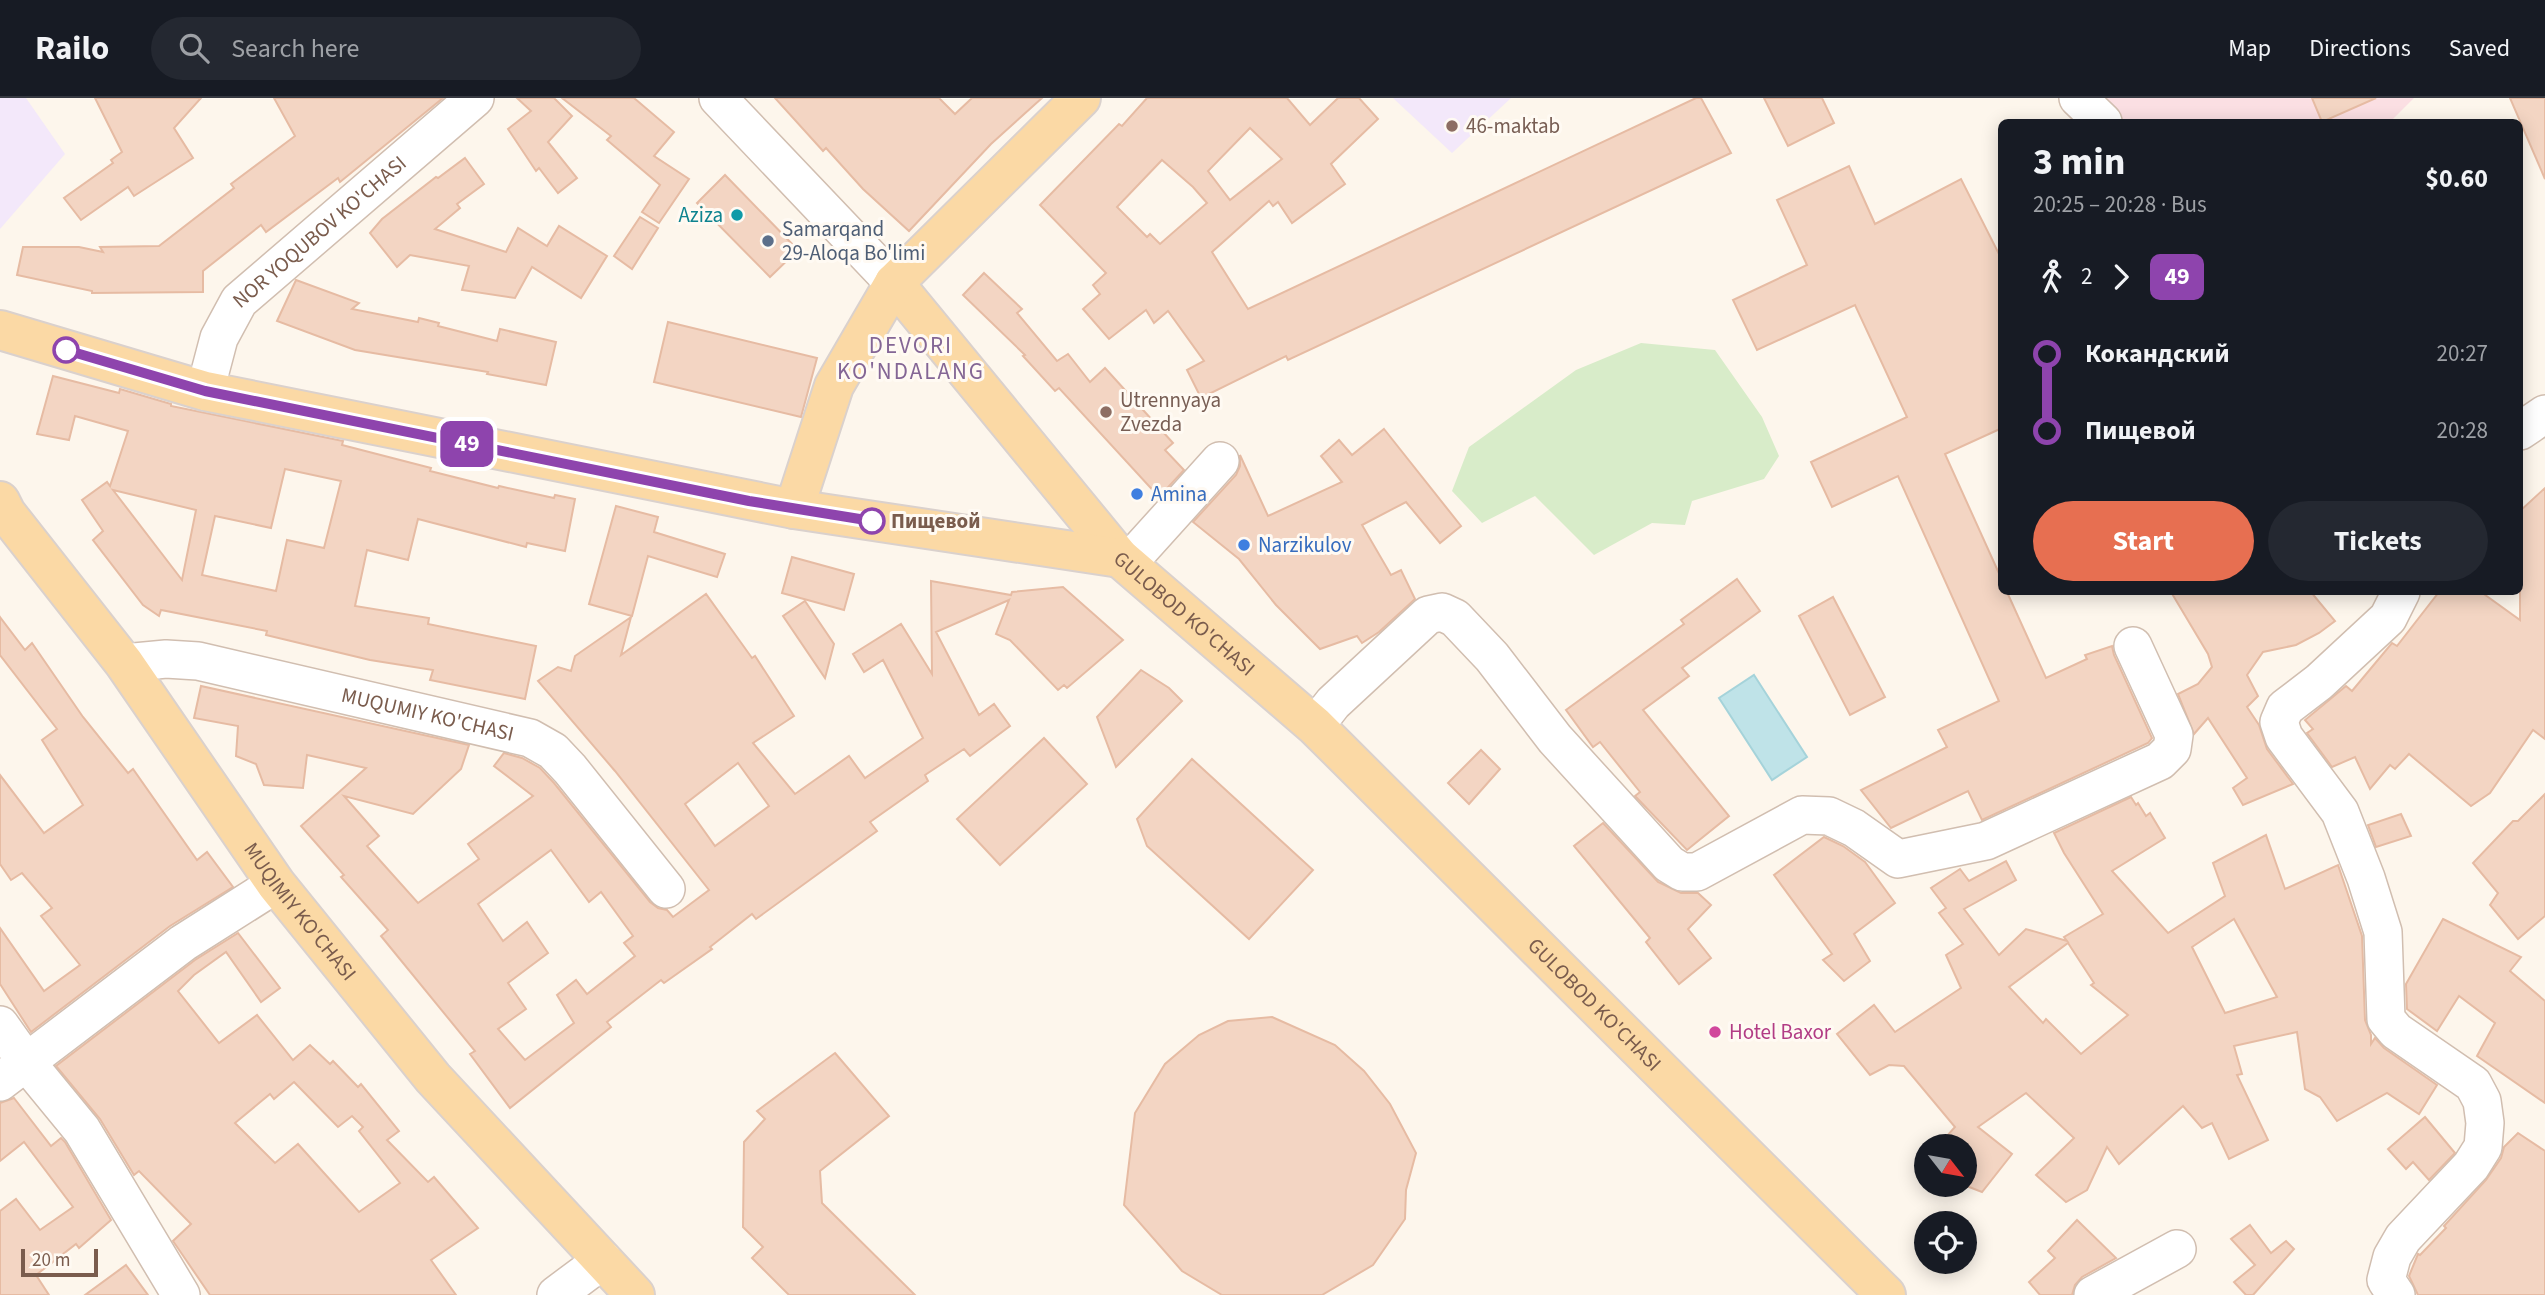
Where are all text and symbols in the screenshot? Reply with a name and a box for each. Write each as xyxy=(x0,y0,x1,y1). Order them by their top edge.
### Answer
search box xyxy=(151,17,641,80)
text: Railo xyxy=(35,25,109,72)
icon: search xyxy=(175,29,213,67)
text: Search here xyxy=(231,30,359,67)
text: Map xyxy=(2228,31,2271,66)
text: Directions xyxy=(2309,31,2411,66)
text: Saved xyxy=(2449,31,2510,66)
place label: 46-maktab xyxy=(1466,111,1560,141)
marker: 46-maktab xyxy=(1444,118,1460,134)
text: 3 min xyxy=(2033,135,2125,189)
street label: NOR YOQUBOV KO'CHASI xyxy=(226,148,413,315)
text: $0.60 xyxy=(2425,160,2488,197)
text: 20:25 – 20:28 · Bus xyxy=(2033,188,2207,221)
place label: Aziza xyxy=(678,200,723,230)
marker: Aziza xyxy=(729,207,745,223)
place label: Samarqand 29-Aloqa Bo'limi xyxy=(782,214,925,268)
marker: Samarqand 29-Aloqa Bo'limi xyxy=(760,233,776,249)
icon: walk xyxy=(2033,258,2071,296)
icon: forward xyxy=(2102,258,2140,296)
text: 49 xyxy=(2164,259,2190,294)
text: 2 xyxy=(2081,260,2092,293)
district label: DEVORI KO'NDALANG xyxy=(837,329,985,388)
text: Кокандский xyxy=(2085,335,2230,372)
unlabelled marker xyxy=(53,337,79,363)
text: 20:27 xyxy=(2437,337,2488,370)
place label: Utrennyaya Zvezda xyxy=(1120,385,1221,439)
marker: Utrennyaya Zvezda xyxy=(1098,404,1114,420)
text: Пищевой xyxy=(2085,412,2196,449)
text: 20:28 xyxy=(2437,414,2488,447)
line badge: 49 xyxy=(435,421,498,467)
text: 49 xyxy=(454,426,480,461)
place label: Amina xyxy=(1151,479,1207,509)
marker: Amina xyxy=(1129,486,1145,502)
button: Start xyxy=(2033,501,2254,581)
button: Tickets xyxy=(2268,501,2488,581)
place label: Пищевой xyxy=(891,506,980,536)
marker: Пищевой xyxy=(859,508,885,534)
place label: Narzikulov xyxy=(1258,530,1352,560)
marker: Narzikulov xyxy=(1236,537,1252,553)
street label: GULOBOD KO'CHASI xyxy=(1107,544,1262,683)
street label: MUQUMIY KO'CHASI xyxy=(338,680,517,749)
street label: MUQIMIY KO'CHASI xyxy=(237,836,364,987)
street label: GULOBOD KO'CHASI xyxy=(1521,931,1668,1078)
place label: Hotel Baxor xyxy=(1729,1017,1832,1047)
marker: Hotel Baxor xyxy=(1707,1024,1723,1040)
north arrow xyxy=(1914,1134,1978,1197)
map controls xyxy=(1914,1134,1977,1274)
button: locate xyxy=(1914,1211,1977,1274)
scale bar xyxy=(21,1246,98,1278)
text: 20 m xyxy=(32,1247,70,1274)

